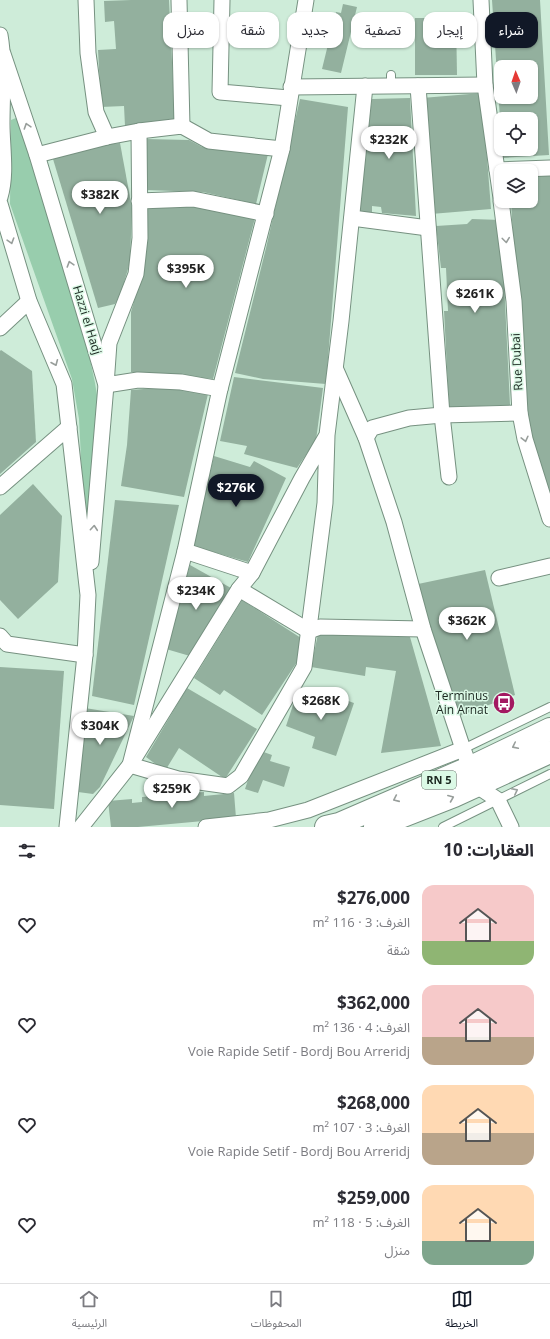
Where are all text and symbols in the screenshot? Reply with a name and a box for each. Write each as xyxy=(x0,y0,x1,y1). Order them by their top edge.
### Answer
chip: منزل xyxy=(163,12,219,48)
chip: شقة xyxy=(227,12,279,48)
chip: جديد xyxy=(287,12,343,48)
chip: تصفية xyxy=(351,12,415,48)
chip: إيجار xyxy=(423,12,477,48)
chip: شراء xyxy=(485,12,538,48)
north arrow xyxy=(494,60,538,104)
map controls xyxy=(494,60,538,208)
button: locate xyxy=(494,112,538,156)
one-way arrow xyxy=(23,123,32,130)
pin: $232K xyxy=(361,126,417,160)
text: $232K xyxy=(370,130,408,148)
button: layers xyxy=(494,164,538,208)
pin: $382K xyxy=(72,181,128,215)
text: $382K xyxy=(81,185,119,203)
one-way arrow xyxy=(6,237,15,244)
one-way arrow xyxy=(501,237,510,243)
pin: $395K xyxy=(158,255,214,289)
text: $395K xyxy=(167,259,205,277)
one-way arrow xyxy=(66,261,75,268)
pin: $261K xyxy=(447,280,503,314)
street label: Hazzi el Hadj xyxy=(69,283,106,357)
text: $261K xyxy=(456,284,494,302)
street label: Rue Dubai xyxy=(507,333,526,391)
one-way arrow xyxy=(51,360,59,367)
one-way arrow xyxy=(520,435,529,442)
pin: $276K xyxy=(208,474,264,508)
text: $276K xyxy=(217,478,255,496)
one-way arrow xyxy=(89,525,98,531)
pin: $234K xyxy=(168,577,224,611)
text: $234K xyxy=(177,581,215,599)
pin: $362K xyxy=(439,607,495,641)
text: $362K xyxy=(448,611,486,629)
pin: $268K xyxy=(293,687,349,721)
place label: Terminus Ain Arnat xyxy=(435,687,488,718)
bus stop icon: Terminus Ain Arnat xyxy=(491,690,517,716)
text: $268K xyxy=(302,691,340,709)
pin: $304K xyxy=(72,712,128,746)
text: $304K xyxy=(81,716,119,734)
one-way arrow xyxy=(512,741,519,749)
road number: RN 5 xyxy=(422,771,456,789)
pin: $259K xyxy=(144,775,200,809)
text: $259K xyxy=(153,779,191,797)
one-way arrow xyxy=(511,788,519,796)
one-way arrow xyxy=(393,794,400,802)
one-way arrow xyxy=(447,794,454,802)
text: العقارات: 10 xyxy=(443,838,534,861)
icon: filters xyxy=(16,840,38,862)
text: $276,000 xyxy=(337,886,410,909)
icon: home xyxy=(454,901,502,949)
text: الغرف: 3 · 116 m² xyxy=(313,913,410,931)
icon: heart xyxy=(16,914,38,936)
text: شقة xyxy=(387,941,410,959)
text: $362,000 xyxy=(337,991,410,1014)
icon: home xyxy=(454,1001,502,1049)
icon: heart xyxy=(16,1014,38,1036)
text: الغرف: 4 · 136 m² xyxy=(313,1018,410,1036)
text: Voie Rapide Setif - Bordj Bou Arreridj xyxy=(188,1042,410,1060)
text: $268,000 xyxy=(337,1091,410,1114)
icon: home xyxy=(454,1101,502,1149)
icon: heart xyxy=(16,1114,38,1136)
text: الغرف: 3 · 107 m² xyxy=(313,1118,410,1136)
text: Voie Rapide Setif - Bordj Bou Arreridj xyxy=(188,1142,410,1160)
text: $259,000 xyxy=(337,1186,410,1209)
icon: home xyxy=(454,1201,502,1249)
text: الغرف: 5 · 118 m² xyxy=(313,1213,410,1231)
icon: heart xyxy=(16,1214,38,1236)
text: منزل xyxy=(385,1241,410,1259)
tab: الرئيسية xyxy=(72,1288,107,1335)
tab: المحفوظات xyxy=(251,1288,302,1335)
tab: الخريطة xyxy=(445,1288,478,1335)

